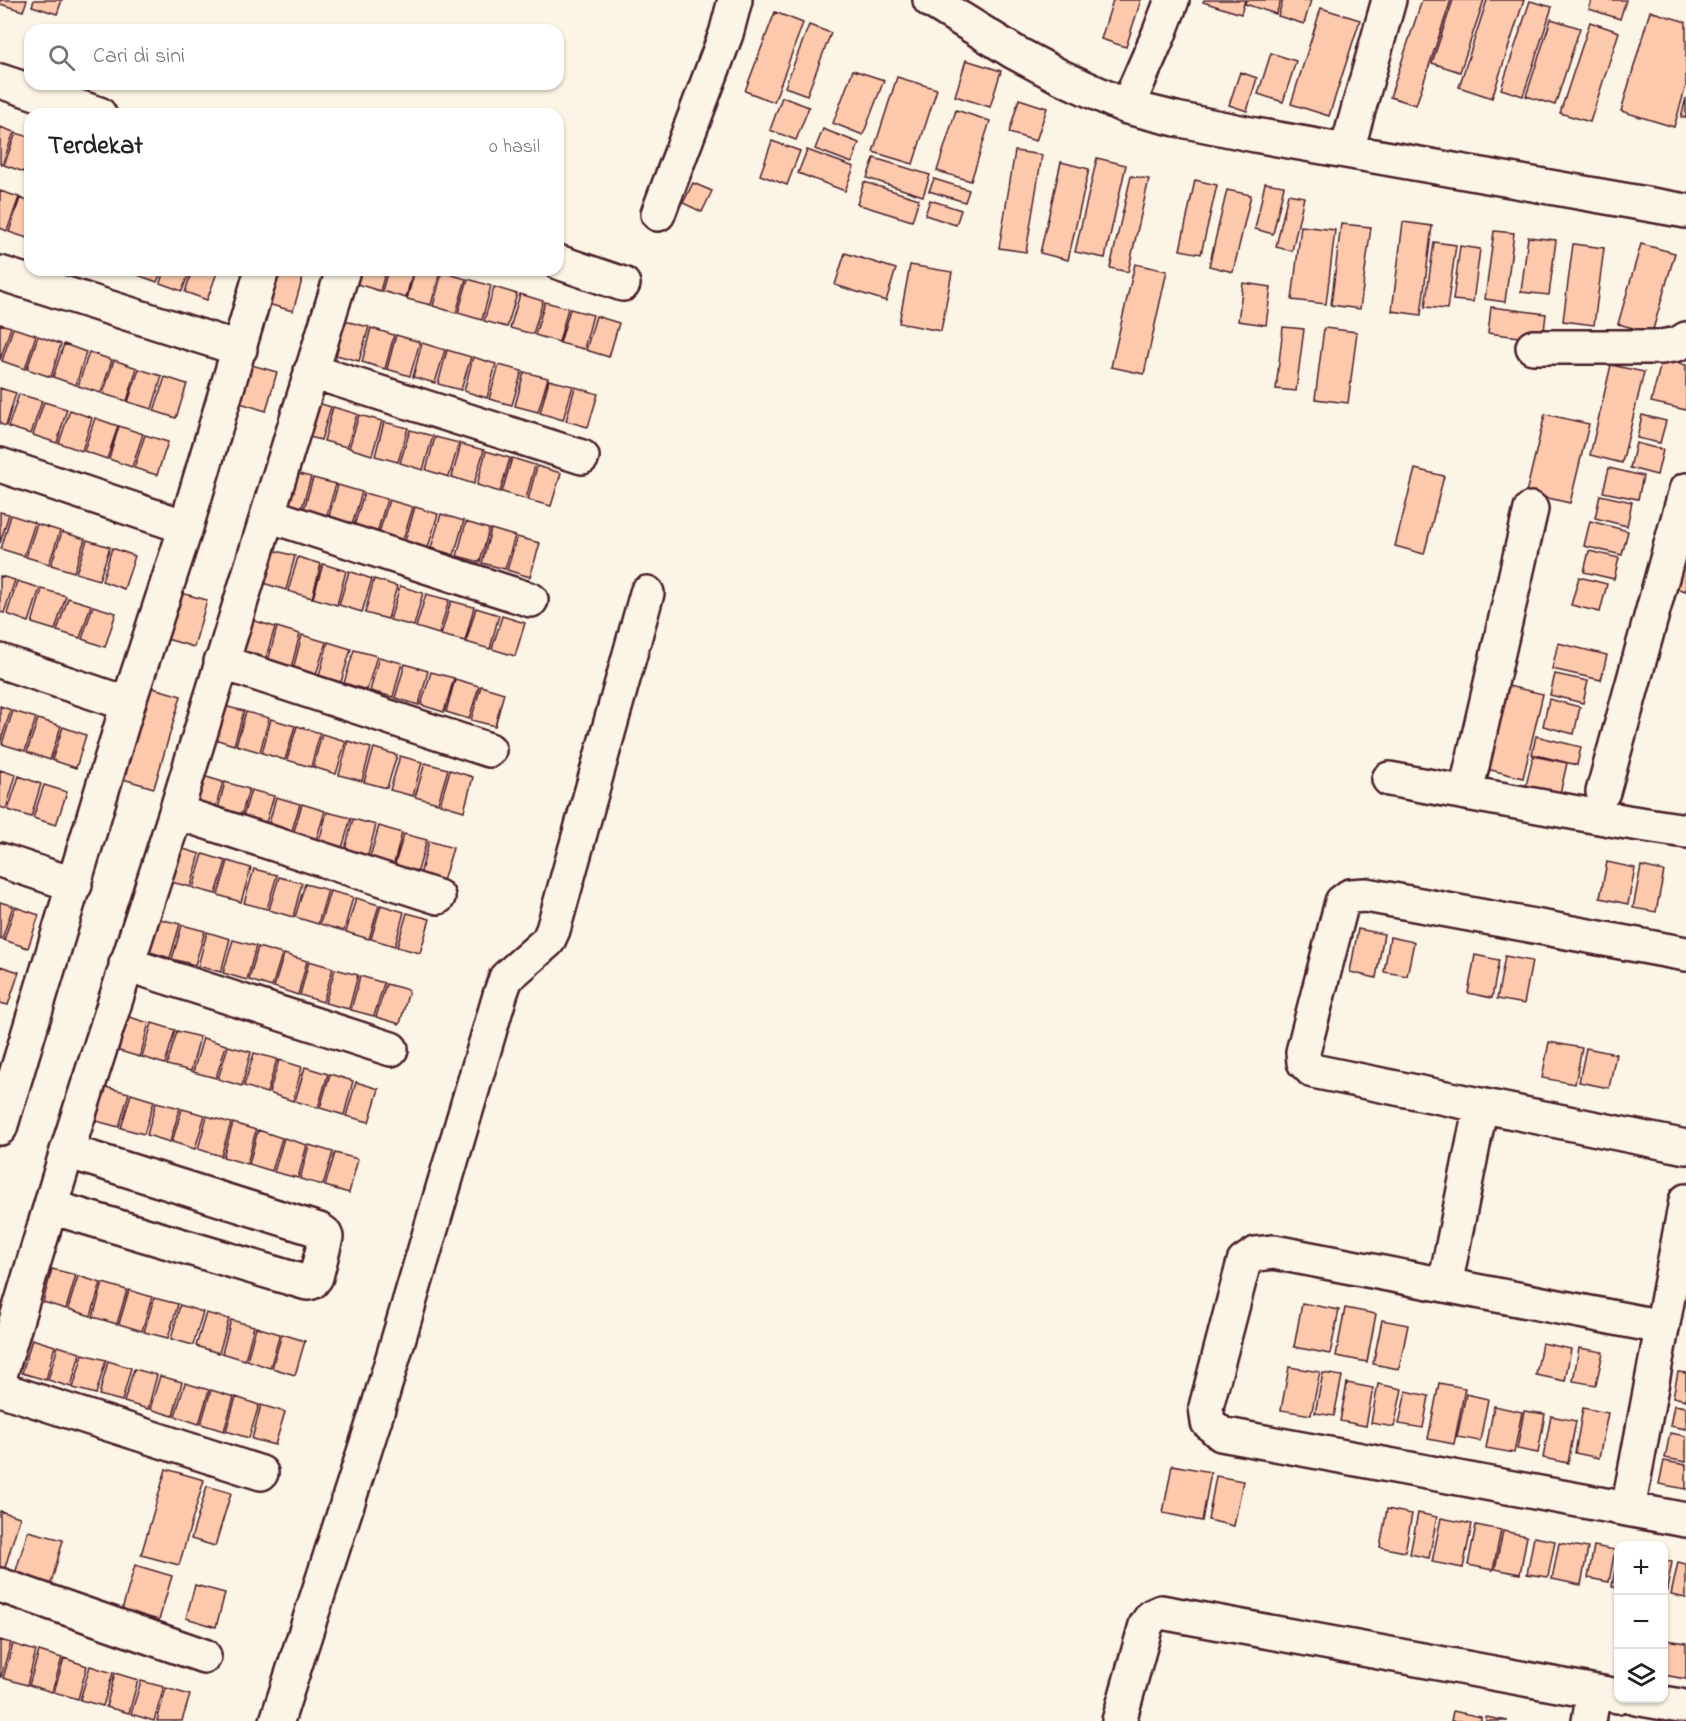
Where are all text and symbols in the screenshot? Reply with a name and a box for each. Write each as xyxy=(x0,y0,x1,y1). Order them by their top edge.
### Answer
search box xyxy=(24,24,564,90)
icon: search xyxy=(45,41,78,74)
text: Cari di sini xyxy=(93,41,185,73)
text: Terdekat xyxy=(48,128,143,166)
text: 0 hasil xyxy=(489,133,540,162)
map controls xyxy=(1614,1541,1668,1703)
button: + xyxy=(1614,1541,1668,1595)
button: − xyxy=(1614,1595,1668,1649)
button: layers xyxy=(1614,1649,1668,1703)

